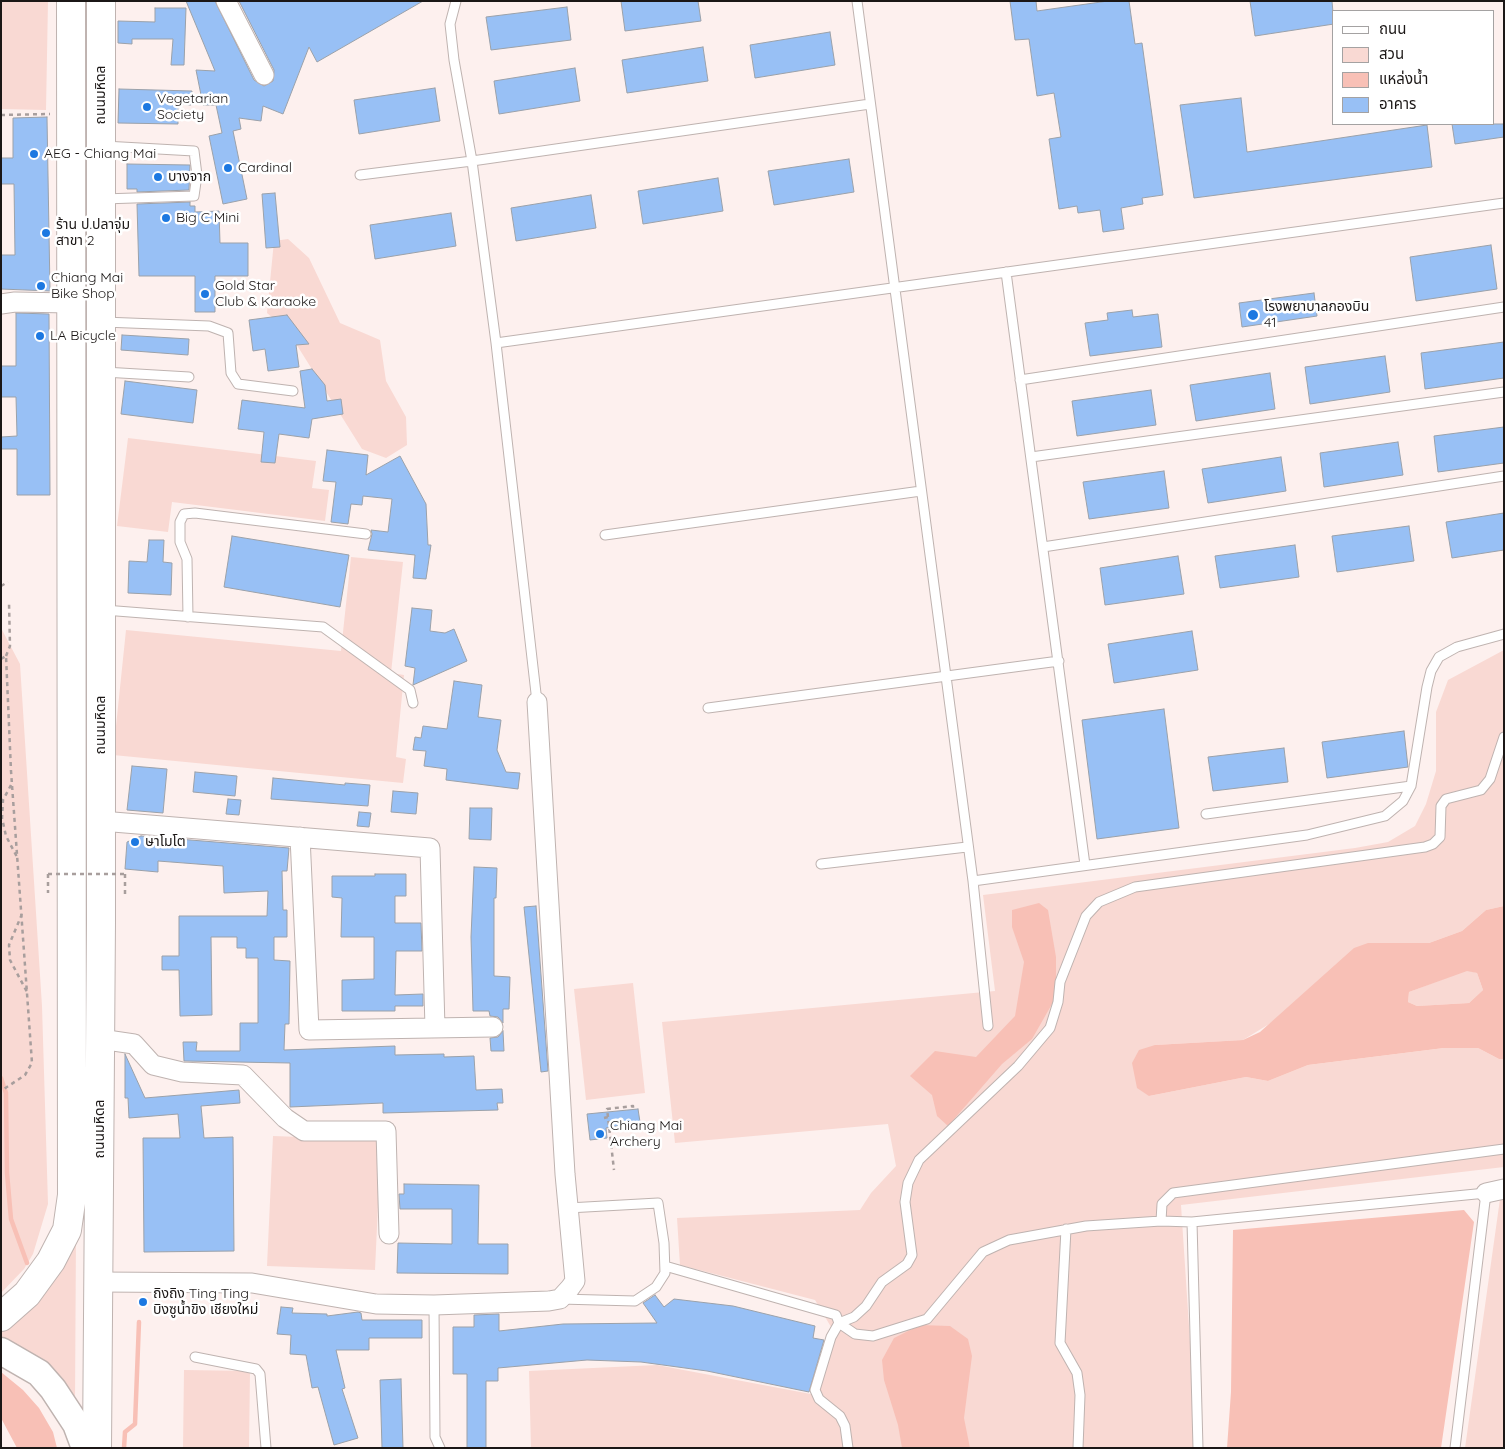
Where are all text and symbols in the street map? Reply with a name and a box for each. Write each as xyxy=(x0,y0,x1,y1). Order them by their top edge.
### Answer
legend xyxy=(1332,10,1495,125)
text: ถนน xyxy=(1379,19,1406,38)
text: สวน xyxy=(1379,44,1404,63)
street label: ถนนมหิดล xyxy=(93,65,109,125)
text: แหล่งน้ำ xyxy=(1379,69,1428,88)
place label: Vegetarian Society xyxy=(157,91,228,124)
text: อาคาร xyxy=(1379,94,1416,113)
marker: Vegetarian Society xyxy=(141,101,153,113)
place label: AEG - Chiang Mai xyxy=(44,146,156,162)
marker: AEG - Chiang Mai xyxy=(28,148,40,160)
place label: Cardinal xyxy=(238,160,292,176)
marker: Cardinal xyxy=(222,162,234,174)
place label: บางจาก xyxy=(168,169,211,185)
marker: บางจาก xyxy=(152,171,164,183)
place label: Big C Mini xyxy=(176,210,239,226)
marker: Big C Mini xyxy=(160,212,172,224)
place label: ร้าน ป.ปลาจุ่ม สาขา 2 xyxy=(56,217,130,250)
marker: ร้าน ป.ปลาจุ่ม สาขา 2 xyxy=(40,227,52,239)
place label: Chiang Mai Bike Shop xyxy=(51,270,123,302)
place label: Gold Star Club & Karaoke xyxy=(215,278,316,310)
marker: Chiang Mai Bike Shop xyxy=(35,280,47,292)
marker: Gold Star Club & Karaoke xyxy=(199,288,211,300)
place label: โรงพยาบาลกองบิน 41 xyxy=(1264,299,1369,332)
marker: โรงพยาบาลกองบิน 41 xyxy=(1246,308,1260,322)
place label: LA Bicycle xyxy=(50,328,116,344)
marker: LA Bicycle xyxy=(34,330,46,342)
street label: ถนนมหิดล xyxy=(93,695,109,755)
place label: ษาโมโต xyxy=(145,834,186,850)
marker: ษาโมโต xyxy=(129,836,141,848)
street label: ถนนมหิดล xyxy=(92,1099,108,1159)
place label: Chiang Mai Archery xyxy=(610,1118,682,1150)
marker: Chiang Mai Archery xyxy=(594,1128,606,1140)
place label: ถิงถิง Ting Ting บิงซูน้ำขิง เชียงใหม่ xyxy=(153,1286,258,1318)
marker: ถิงถิง Ting Ting บิงซูน้ำขิง เชียงใหม่ xyxy=(137,1296,149,1308)

